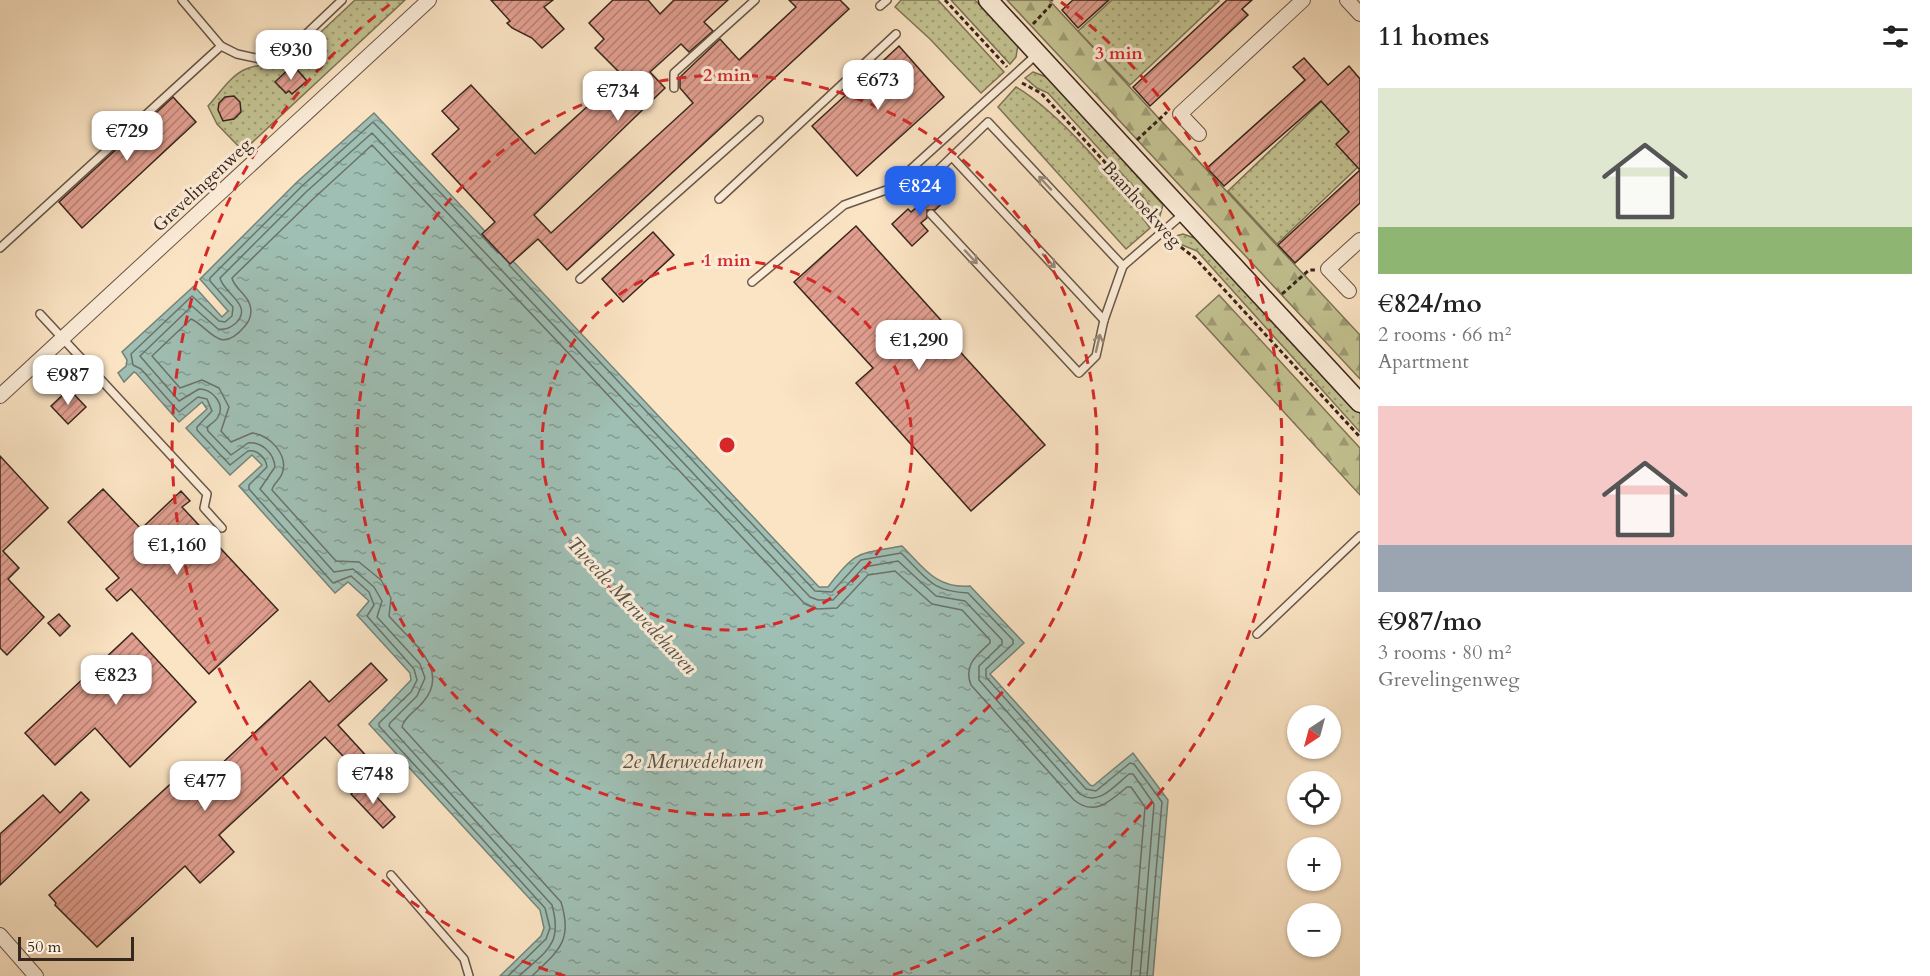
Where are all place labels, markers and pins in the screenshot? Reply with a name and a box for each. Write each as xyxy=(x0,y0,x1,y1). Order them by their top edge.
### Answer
pin: €930 xyxy=(255,30,327,81)
pin: €673 xyxy=(842,60,914,111)
pin: €734 xyxy=(582,71,654,122)
pin: €729 xyxy=(91,111,163,162)
pin: €824 xyxy=(884,166,956,217)
pin: €1,290 xyxy=(870,320,968,371)
pin: €987 xyxy=(32,355,104,406)
centre of rings xyxy=(717,435,737,455)
pin: €1,160 xyxy=(128,525,226,576)
pin: €823 xyxy=(80,655,152,706)
pin: €748 xyxy=(337,754,409,805)
pin: €477 xyxy=(169,761,241,812)

